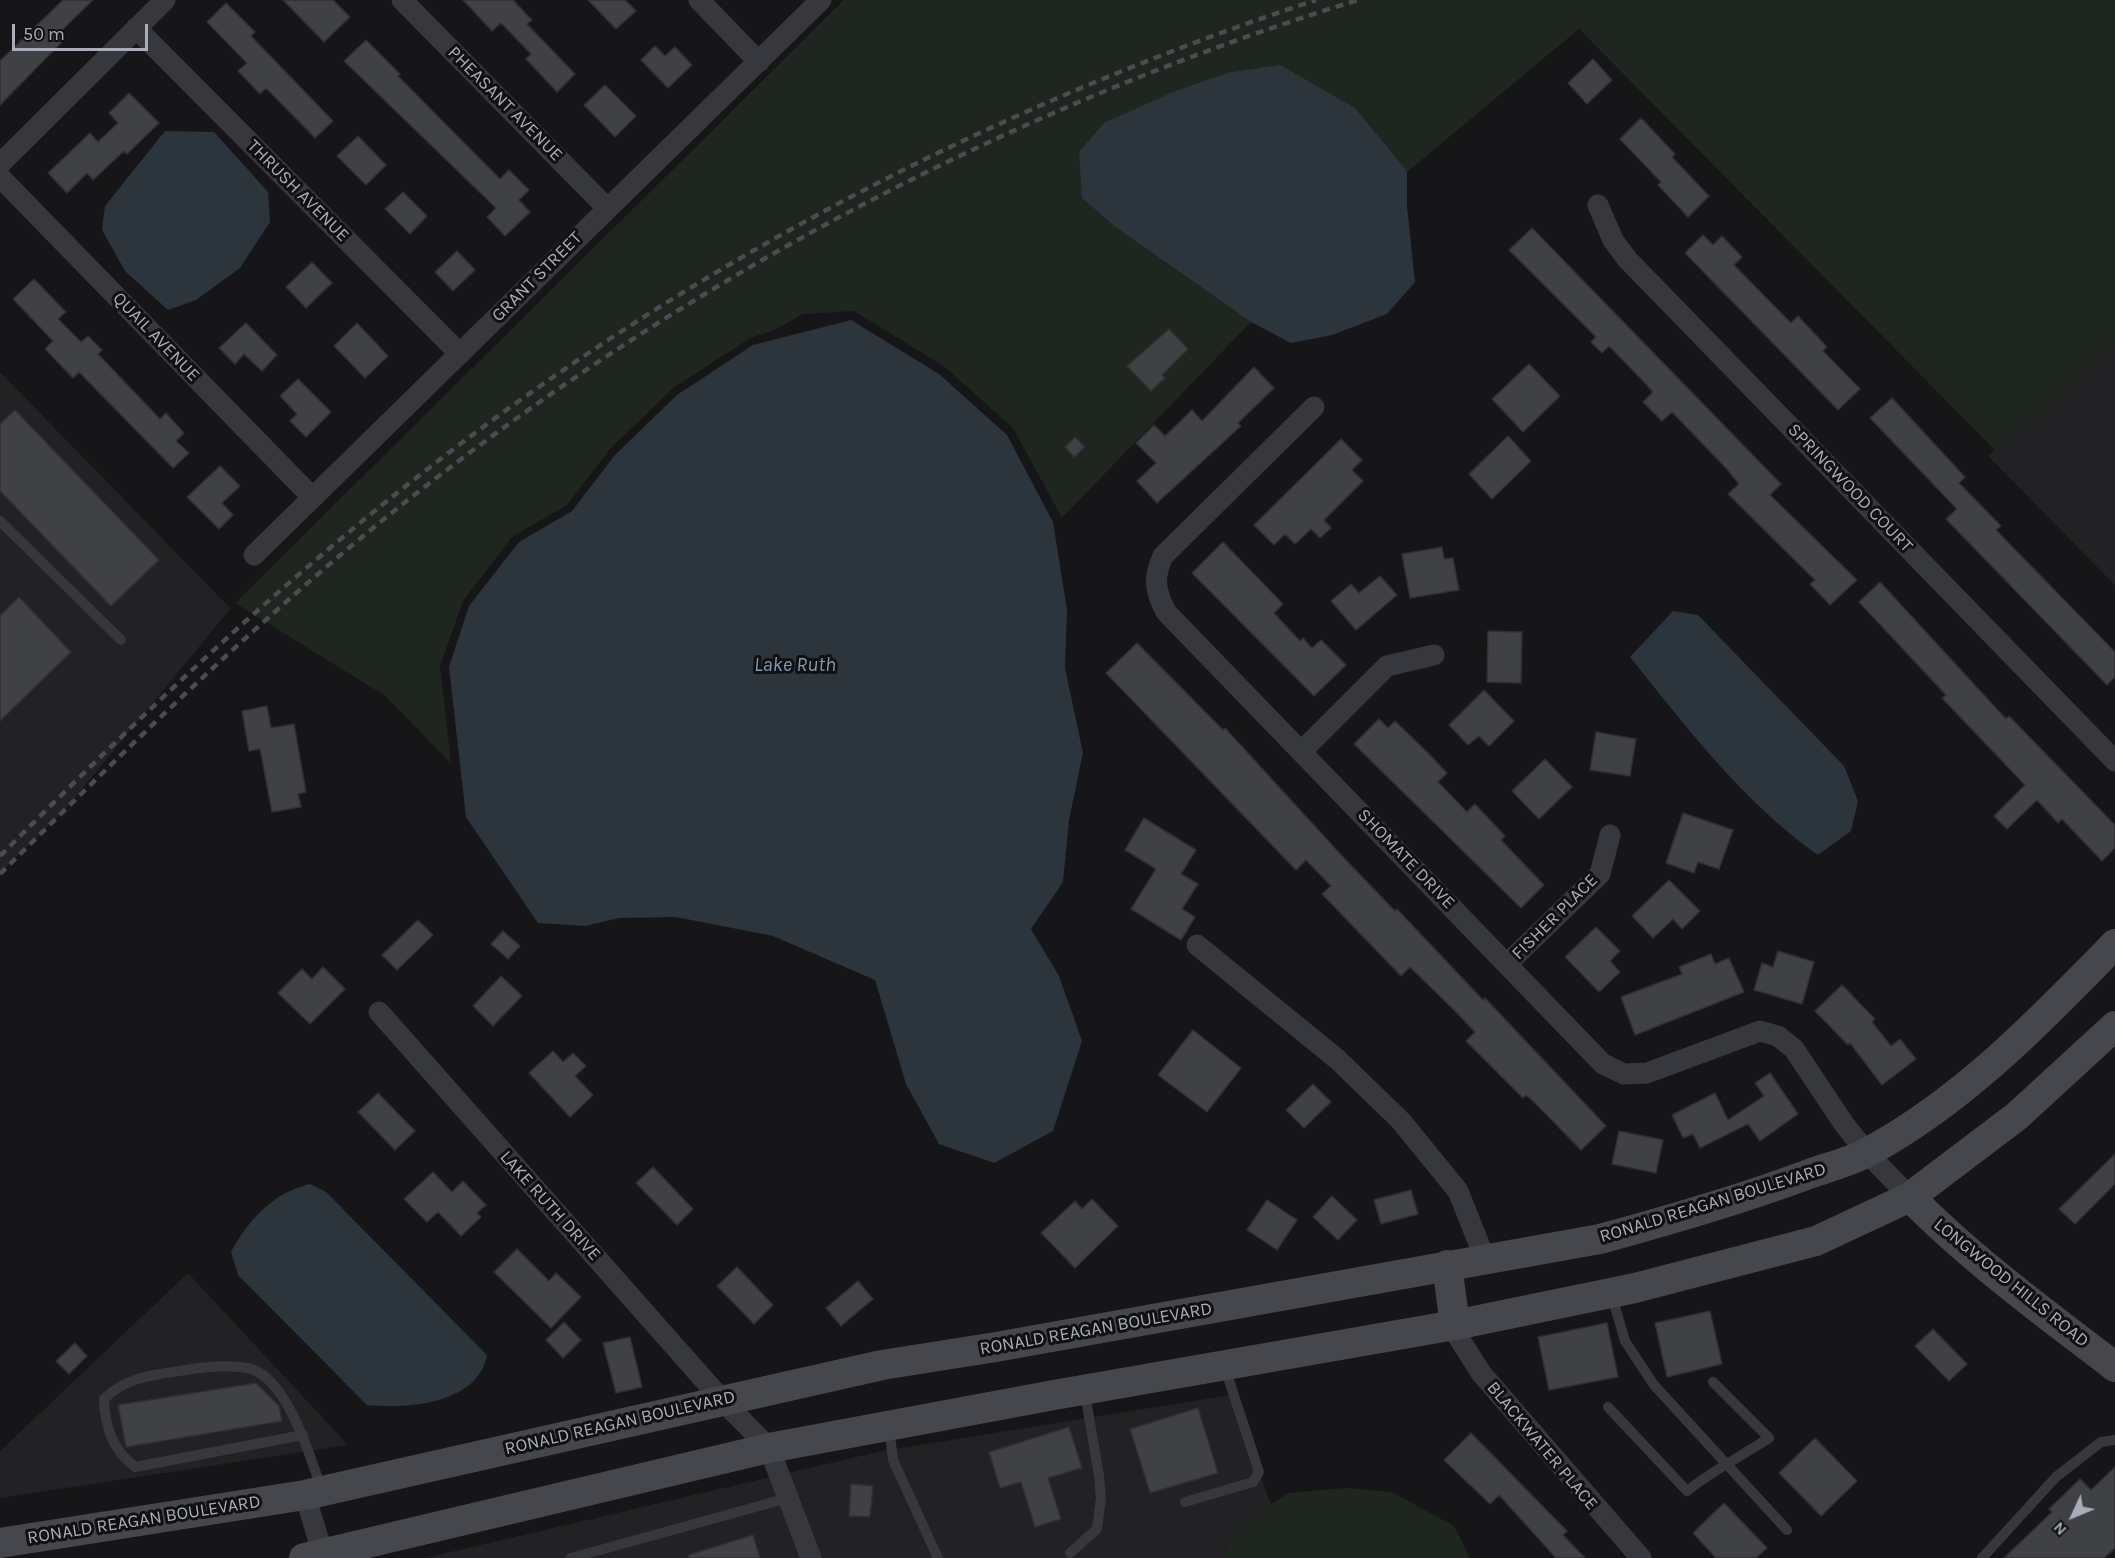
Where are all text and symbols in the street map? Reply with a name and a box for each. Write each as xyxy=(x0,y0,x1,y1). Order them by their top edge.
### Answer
scale bar xyxy=(15,12,152,50)
text: 50 m xyxy=(23,23,65,45)
street label: PHEASANT AVENUE xyxy=(443,42,567,166)
street label: THRUSH AVENUE xyxy=(243,136,353,246)
street label: GRANT STREET xyxy=(487,227,587,327)
street label: QUAIL AVENUE xyxy=(108,288,204,386)
street label: SPRINGWOOD COURT xyxy=(1783,419,1917,557)
water label: Lake Ruth xyxy=(754,653,836,677)
street label: SHOMATE DRIVE xyxy=(1353,804,1459,914)
street label: FISHER PLACE xyxy=(1508,870,1602,964)
street label: LAKE RUTH DRIVE xyxy=(495,1147,605,1265)
street label: RONALD REAGAN BOULEVARD xyxy=(1597,1158,1829,1248)
street label: LONGWOOD HILLS ROAD xyxy=(1929,1214,2093,1352)
street label: RONALD REAGAN BOULEVARD xyxy=(978,1298,1214,1360)
street label: BLACKWATER PLACE xyxy=(1482,1377,1602,1515)
street label: RONALD REAGAN BOULEVARD xyxy=(503,1386,737,1460)
north arrow xyxy=(2043,1486,2103,1546)
street label: RONALD REAGAN BOULEVARD xyxy=(26,1491,262,1549)
text: N xyxy=(2049,1518,2071,1540)

